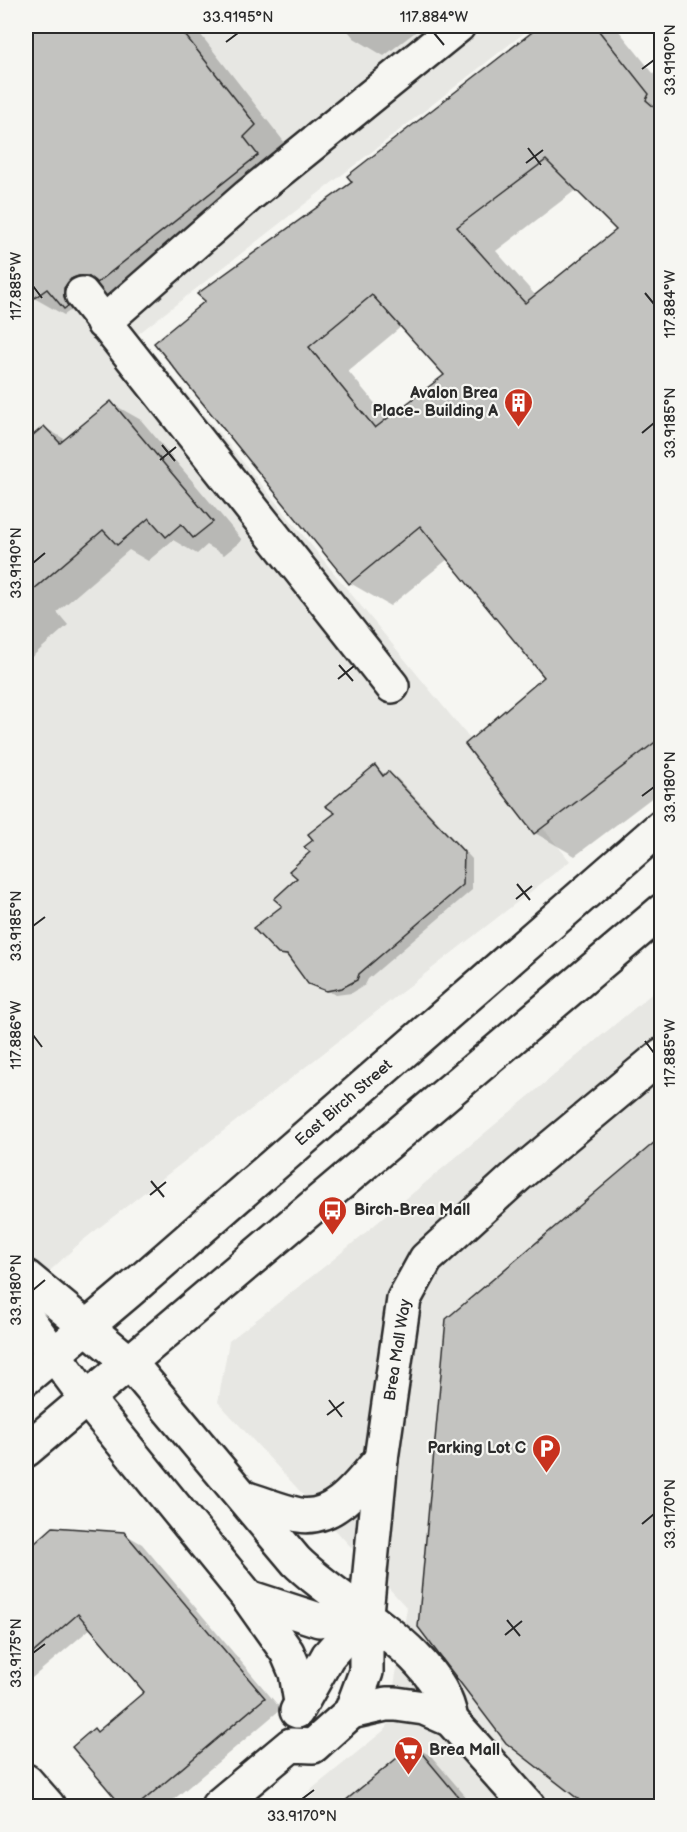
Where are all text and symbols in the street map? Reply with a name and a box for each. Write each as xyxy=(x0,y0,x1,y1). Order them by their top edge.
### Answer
text: 33.9195°N xyxy=(202,8,274,27)
text: 117.884°W xyxy=(400,8,469,27)
text: 33.9190°N xyxy=(661,24,680,96)
text: 117.885°W xyxy=(7,251,26,320)
text: 117.884°W xyxy=(661,269,680,338)
place label: Avalon Brea Place- Building A xyxy=(372,384,498,421)
building icon: Avalon Brea Place- Building A xyxy=(503,386,535,428)
text: 33.9185°N xyxy=(661,387,680,459)
text: 33.9190°N xyxy=(7,527,26,599)
text: 33.9180°N xyxy=(661,751,680,823)
text: 33.9185°N xyxy=(7,890,26,962)
text: 117.886°W xyxy=(7,1000,26,1069)
text: 117.885°W xyxy=(661,1018,680,1087)
street label: East Birch Street xyxy=(292,1056,396,1150)
bus stop icon: Birch-Brea Mall xyxy=(317,1194,349,1236)
place label: Birch-Brea Mall xyxy=(354,1201,470,1220)
text: 33.9180°N xyxy=(7,1254,26,1326)
street label: Brea Mall Way xyxy=(381,1297,416,1402)
parking icon: Parking Lot C xyxy=(531,1432,563,1474)
place label: Parking Lot C xyxy=(427,1439,526,1458)
text: 33.9170°N xyxy=(661,1479,680,1549)
text: 33.9175°N xyxy=(7,1618,26,1688)
supermarket icon: Brea Mall xyxy=(392,1734,424,1776)
place label: Brea Mall xyxy=(429,1741,500,1760)
text: 33.9170°N xyxy=(267,1807,337,1826)

